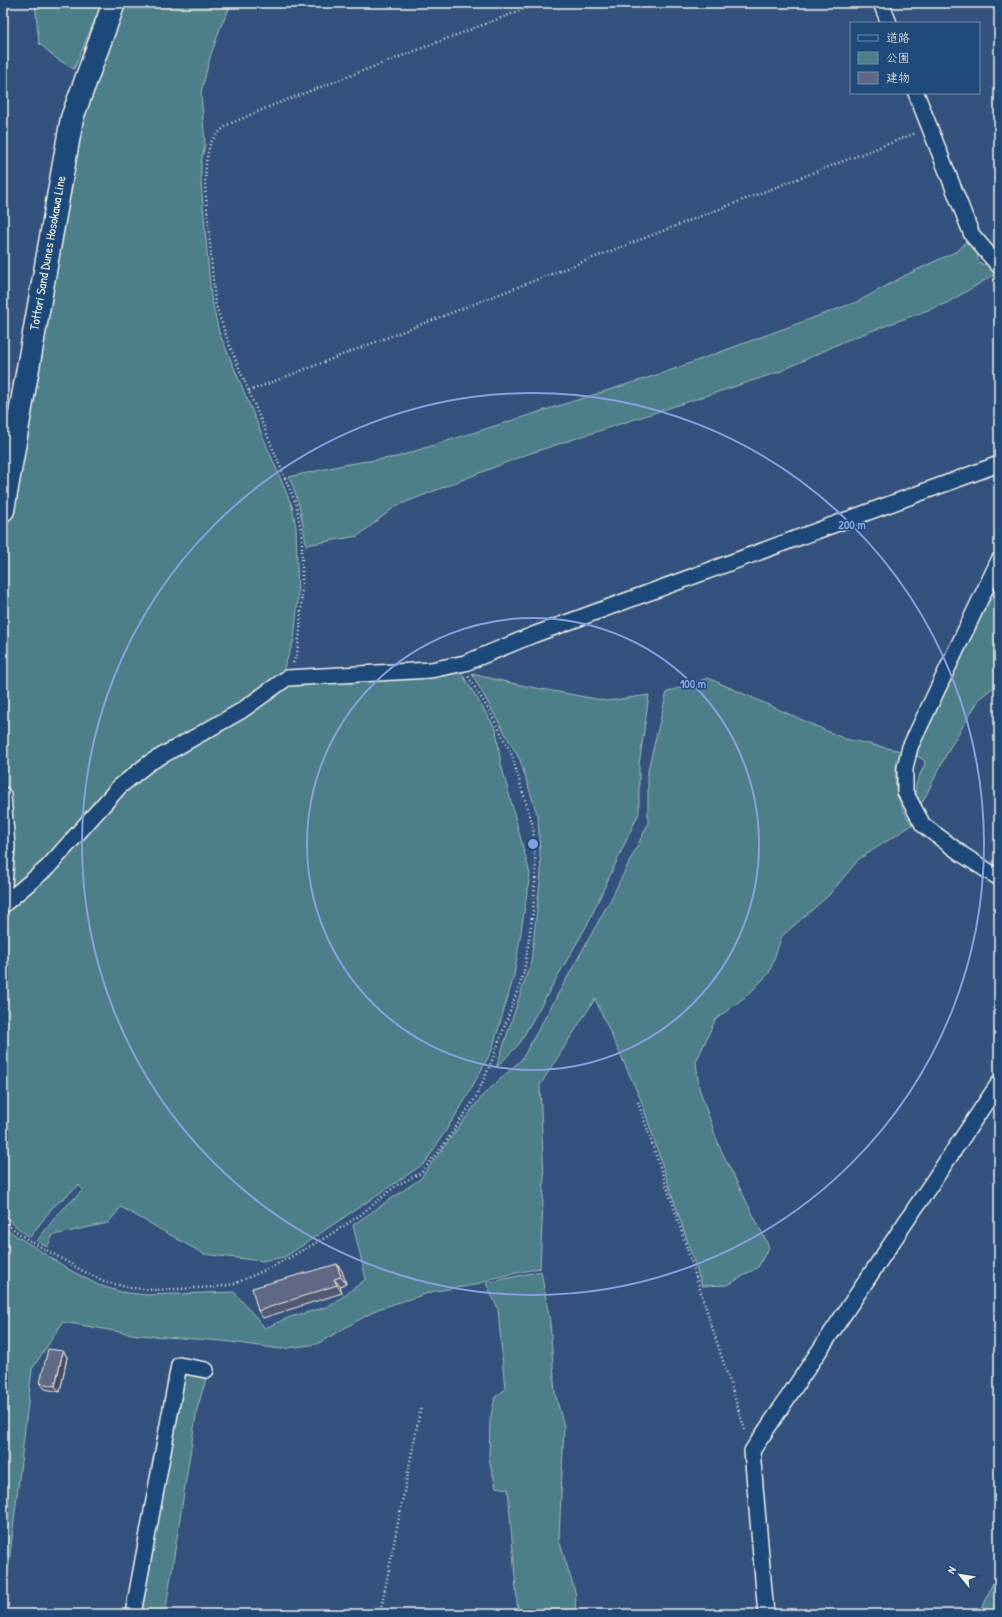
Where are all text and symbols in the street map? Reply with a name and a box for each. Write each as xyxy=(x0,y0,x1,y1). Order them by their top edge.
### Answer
legend xyxy=(850,22,980,94)
text: 道路 xyxy=(886,29,910,46)
text: 公園 xyxy=(886,49,910,66)
text: 建物 xyxy=(886,69,910,86)
street label: Tottori Sand Dunes Hosokawa Line xyxy=(25,174,69,332)
text: 200 m xyxy=(838,516,866,533)
text: 100 m xyxy=(680,675,706,692)
centre of rings xyxy=(526,837,540,851)
north arrow xyxy=(940,1555,980,1595)
text: N xyxy=(944,1564,959,1576)

